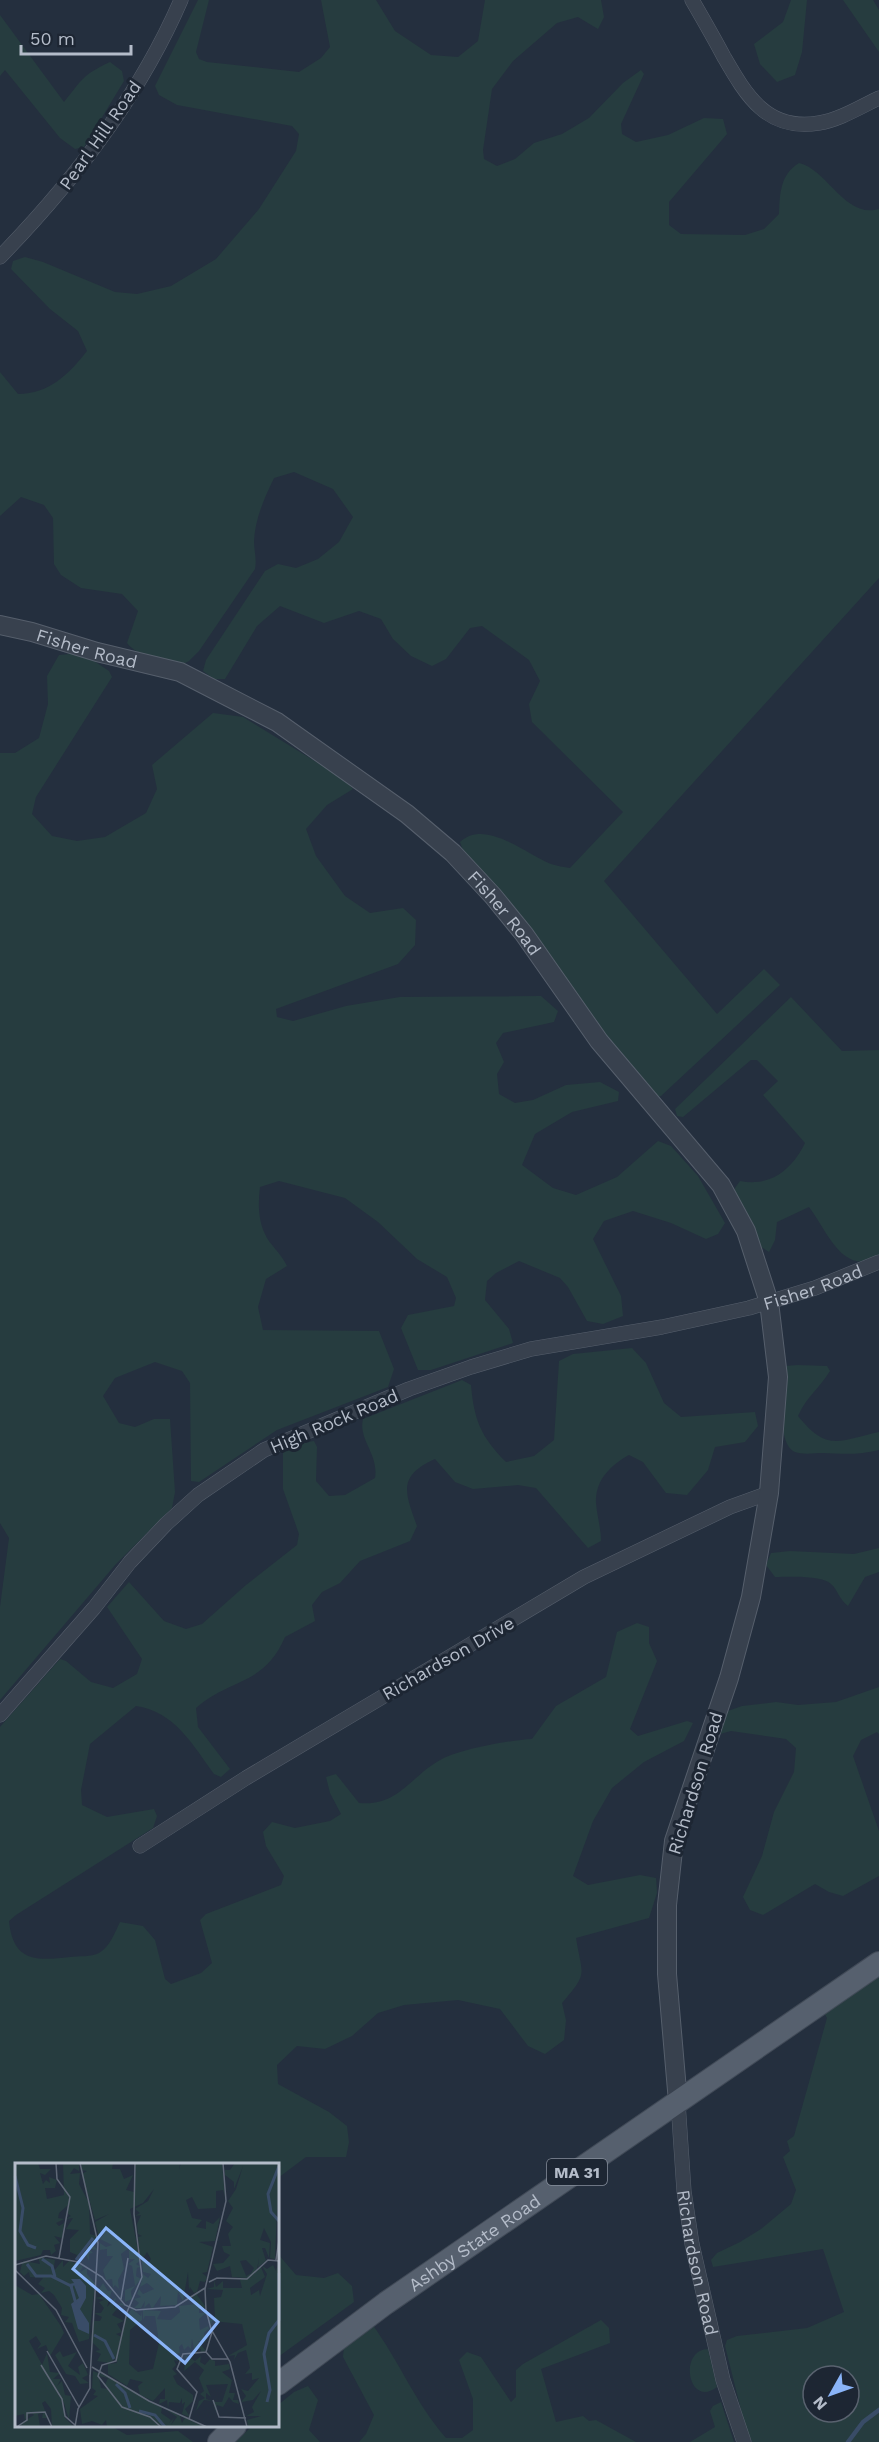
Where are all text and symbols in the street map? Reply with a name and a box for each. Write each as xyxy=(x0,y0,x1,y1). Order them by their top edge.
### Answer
scale bar xyxy=(21,18,130,56)
text: 50 m xyxy=(30,28,75,49)
street label: Pearl Hill Road xyxy=(55,76,145,194)
street label: Fisher Road xyxy=(34,624,139,672)
street label: Fisher Road xyxy=(464,866,546,959)
street label: Fisher Road xyxy=(760,1259,865,1314)
street label: High Rock Road xyxy=(267,1385,401,1457)
street label: Richardson Drive xyxy=(378,1612,518,1704)
street label: Richardson Road xyxy=(663,1709,727,1857)
road number: MA 31 xyxy=(547,2159,607,2185)
inset map xyxy=(15,2163,279,2427)
street label: Richardson Road xyxy=(673,2188,723,2337)
street label: Ashby State Road xyxy=(404,2189,544,2295)
north arrow xyxy=(801,2364,861,2424)
text: N xyxy=(809,2393,831,2414)

